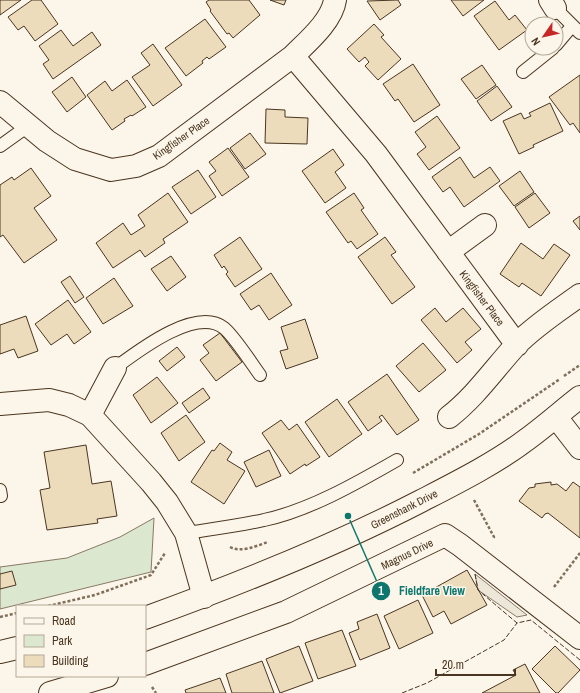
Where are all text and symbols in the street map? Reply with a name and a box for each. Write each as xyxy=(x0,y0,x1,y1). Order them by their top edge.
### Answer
north arrow xyxy=(524,16,564,56)
text: N xyxy=(528,35,543,48)
street label: Kingfisher Place xyxy=(150,113,212,163)
street label: Kingfisher Place xyxy=(456,267,508,329)
street label: Greenshank Drive xyxy=(368,486,440,532)
street label: Magnus Drive xyxy=(379,535,435,573)
callout: Fieldfare View xyxy=(371,579,473,603)
text: 1 xyxy=(378,583,384,599)
text: Fieldfare View xyxy=(399,583,465,599)
legend xyxy=(16,605,146,677)
text: Road xyxy=(52,613,76,629)
text: Park xyxy=(52,633,72,649)
scale bar xyxy=(436,651,515,677)
text: Building xyxy=(52,653,89,669)
text: 20 m xyxy=(442,657,464,673)

